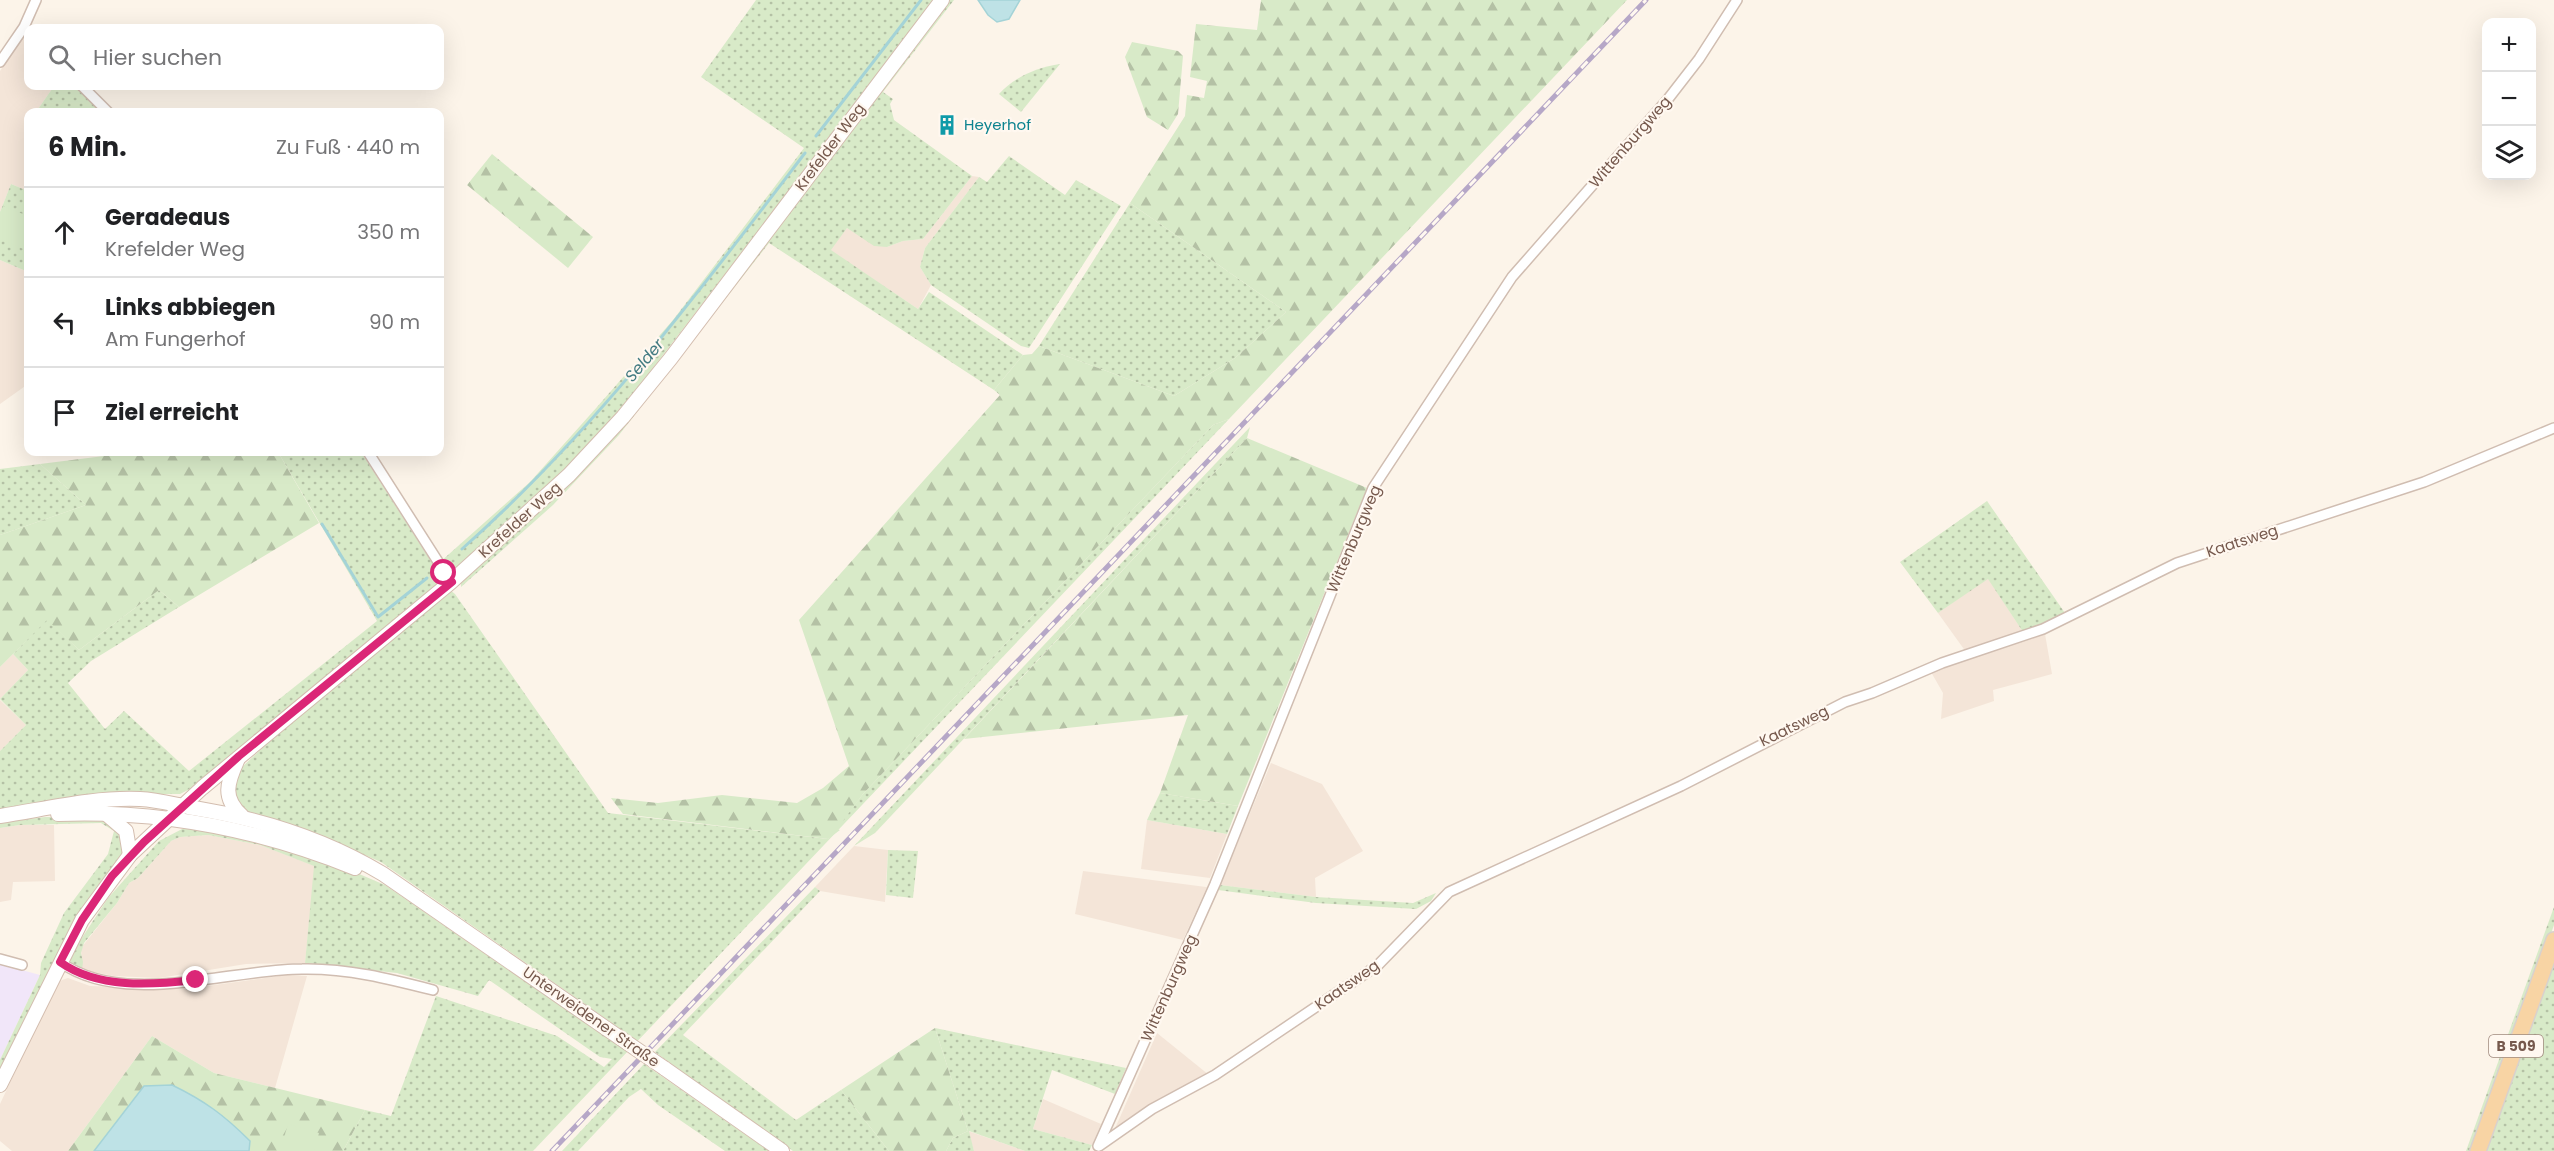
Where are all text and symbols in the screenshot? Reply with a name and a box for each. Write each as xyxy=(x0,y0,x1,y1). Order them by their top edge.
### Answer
map controls xyxy=(2482,18,2536,180)
button: + xyxy=(2482,18,2536,72)
search box xyxy=(24,24,444,90)
icon: search xyxy=(45,41,78,74)
text: Hier suchen xyxy=(93,42,222,73)
button: − xyxy=(2482,72,2536,126)
street label: Wittenburgweg xyxy=(1584,91,1675,192)
street label: Krefelder Weg xyxy=(790,98,870,195)
building icon: Heyerhof xyxy=(935,113,959,137)
place label: Heyerhof xyxy=(964,114,1031,135)
button: layers xyxy=(2482,126,2536,180)
text: 6 Min. xyxy=(48,129,126,165)
text: Zu Fuß · 440 m xyxy=(276,133,420,161)
text: Geradeaus xyxy=(105,202,230,233)
icon: ahead xyxy=(48,216,81,249)
text: 350 m xyxy=(357,218,420,246)
text: Krefelder Weg xyxy=(105,235,245,263)
text: Links abbiegen xyxy=(105,292,276,323)
icon: left xyxy=(48,306,81,339)
text: 90 m xyxy=(369,308,420,336)
text: Am Fungerhof xyxy=(105,325,246,353)
water label: Selder xyxy=(620,333,670,387)
icon: arrive xyxy=(48,396,81,429)
text: Ziel erreicht xyxy=(105,397,239,428)
street label: Krefelder Weg xyxy=(474,477,566,563)
street label: Wittenburgweg xyxy=(1321,482,1386,596)
street label: Kaatsweg xyxy=(2203,519,2280,562)
route start xyxy=(430,559,456,585)
street label: Kaatsweg xyxy=(1756,700,1832,751)
street label: Wittenburgweg xyxy=(1135,931,1202,1045)
street label: Kaatsweg xyxy=(1310,955,1383,1014)
street label: Unterweidener Straße xyxy=(519,961,664,1072)
route end xyxy=(182,966,208,992)
road number: B 509 xyxy=(2489,1035,2543,1057)

